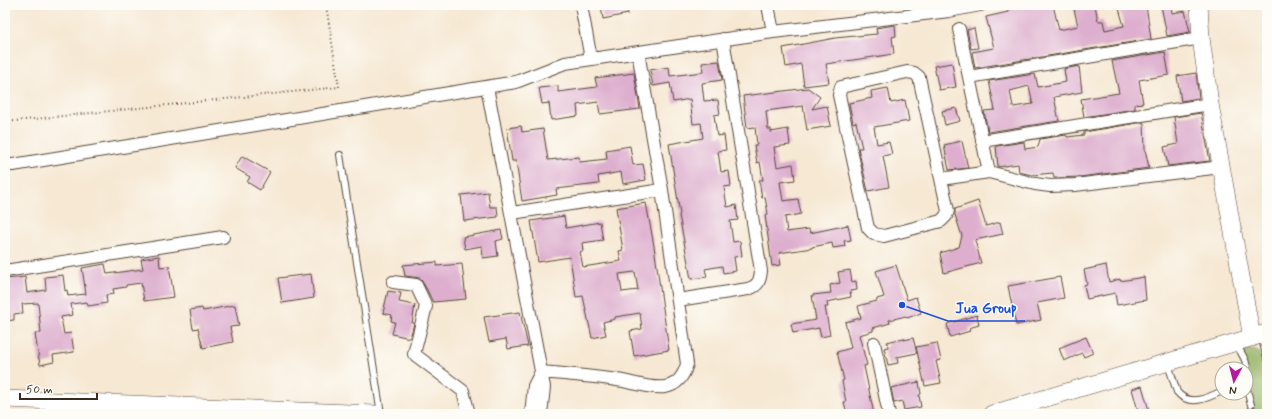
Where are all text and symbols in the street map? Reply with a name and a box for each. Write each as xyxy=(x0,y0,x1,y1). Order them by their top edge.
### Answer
callout: Jua Group xyxy=(948,294,1025,321)
text: Jua Group xyxy=(955,299,1017,319)
north arrow xyxy=(1214,361,1254,401)
scale bar xyxy=(20,375,97,401)
text: 50 m xyxy=(26,382,53,398)
text: N xyxy=(1228,383,1237,397)

